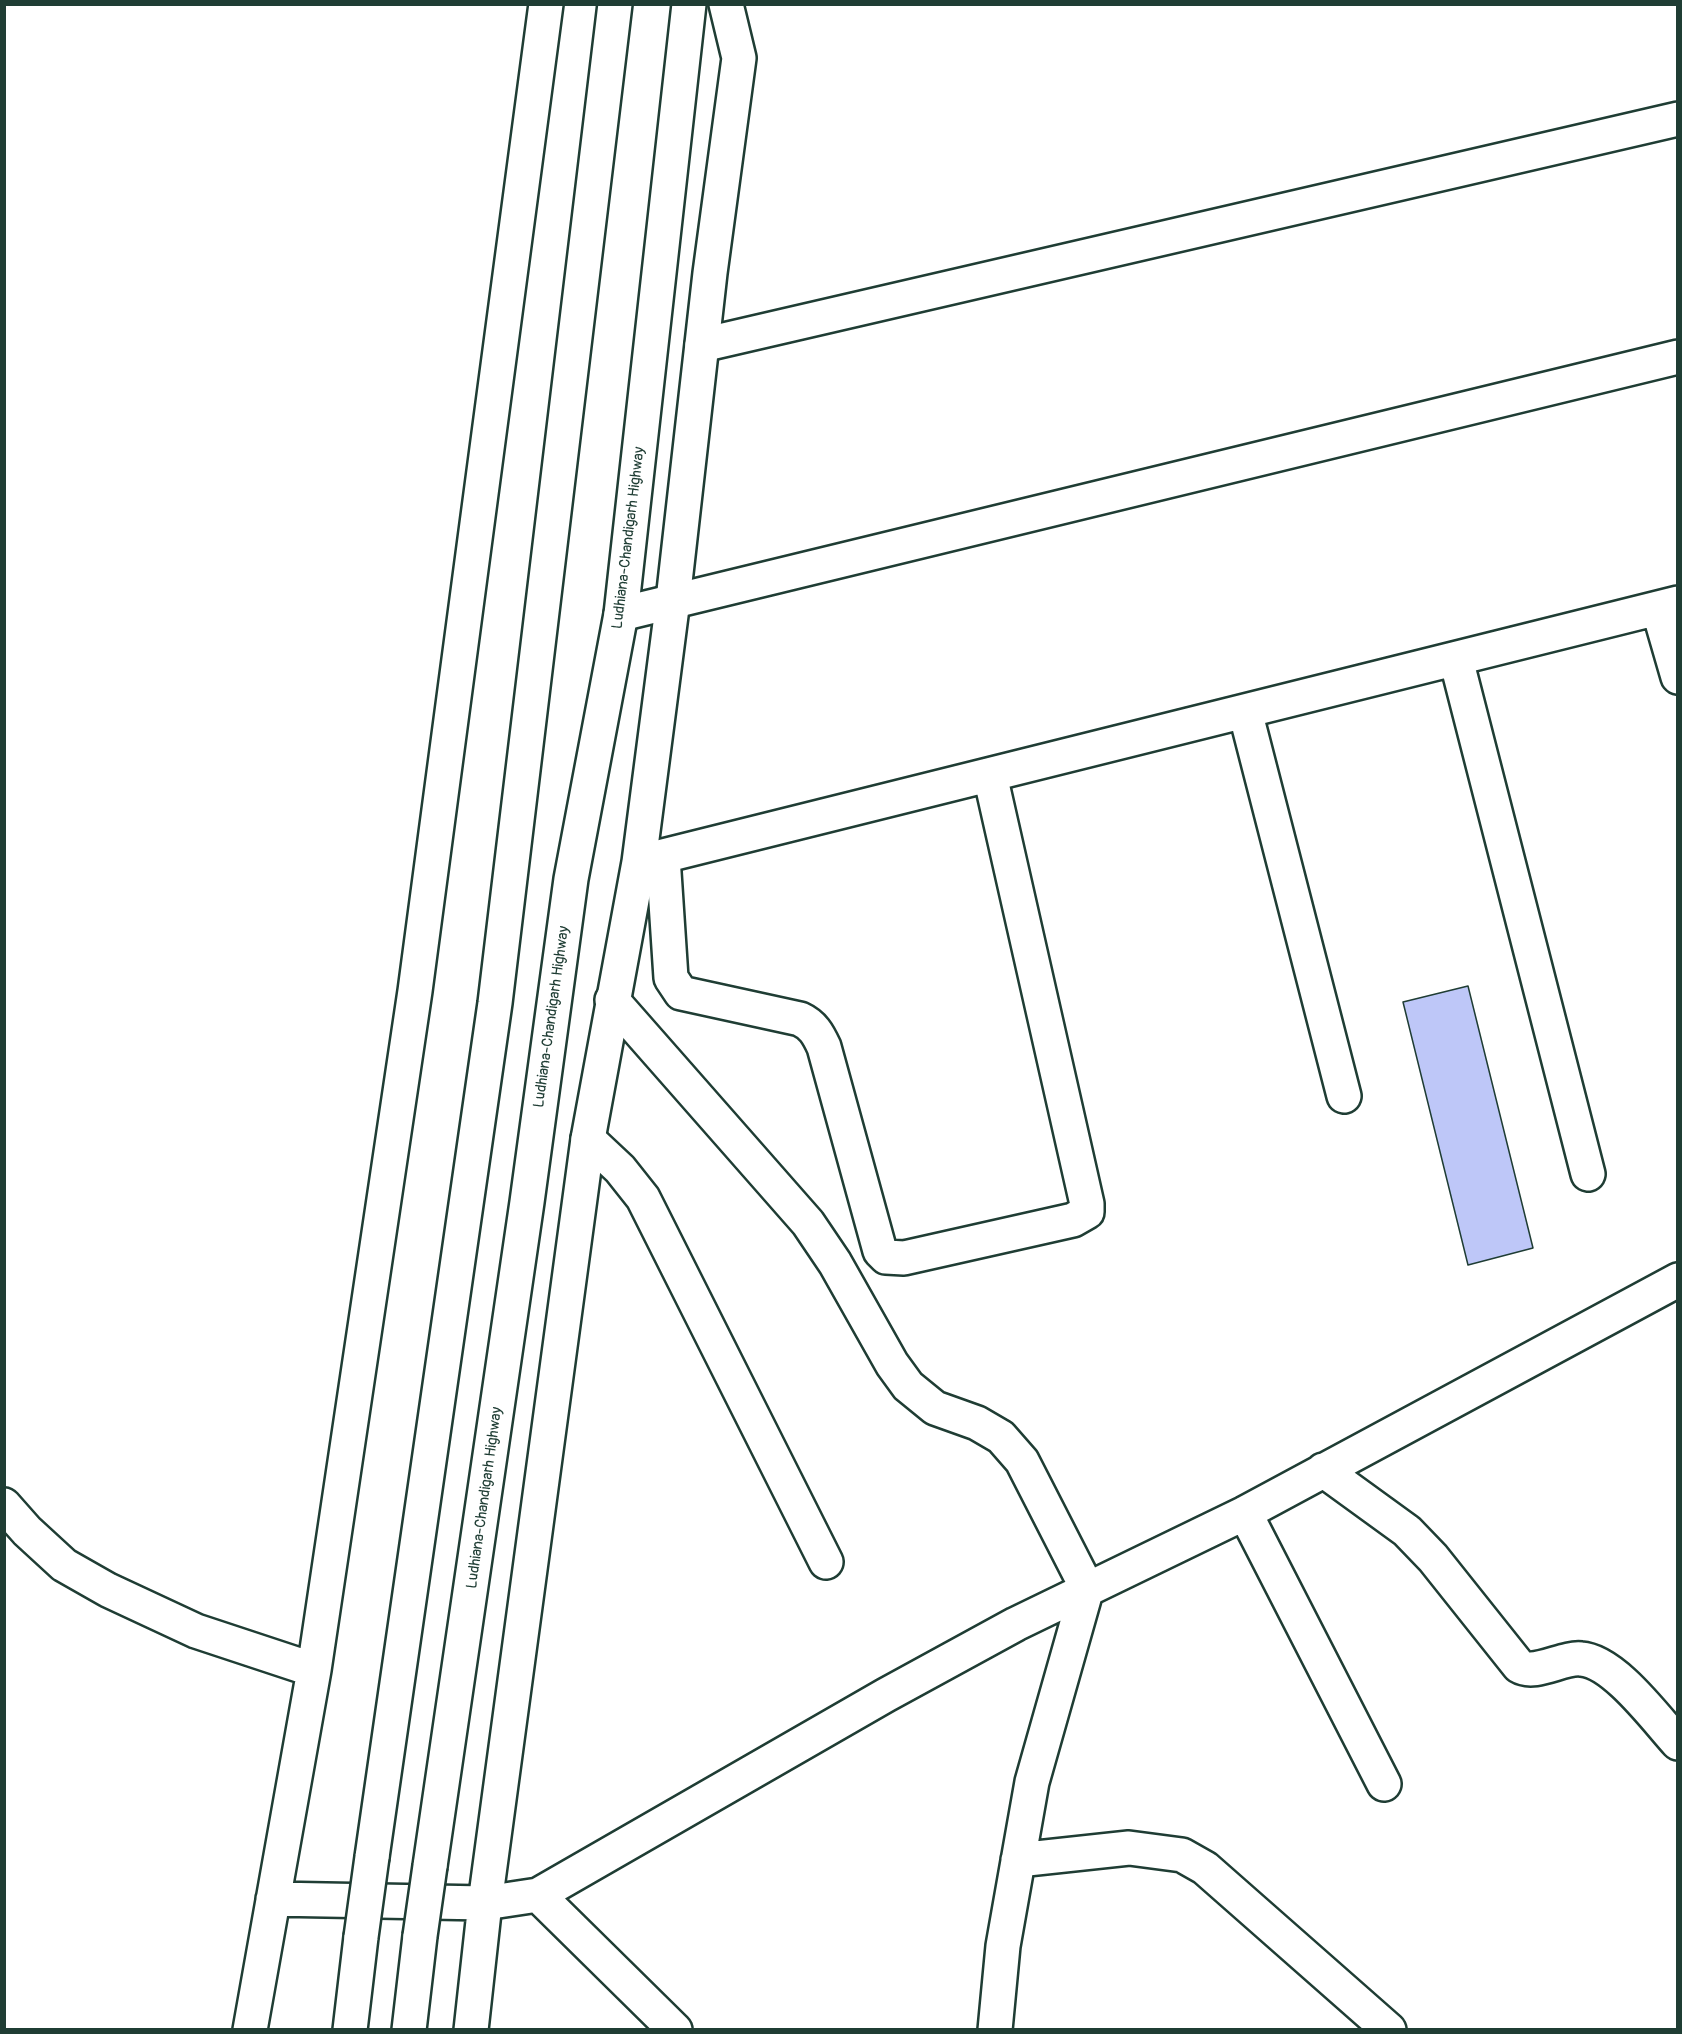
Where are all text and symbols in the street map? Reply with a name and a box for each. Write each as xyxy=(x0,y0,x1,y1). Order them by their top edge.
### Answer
street label: Ludhiana-Chandigarh Highway xyxy=(609,446,649,630)
street label: Ludhiana-Chandigarh Highway xyxy=(530,925,574,1109)
street label: Ludhiana-Chandigarh Highway xyxy=(463,1406,507,1590)

